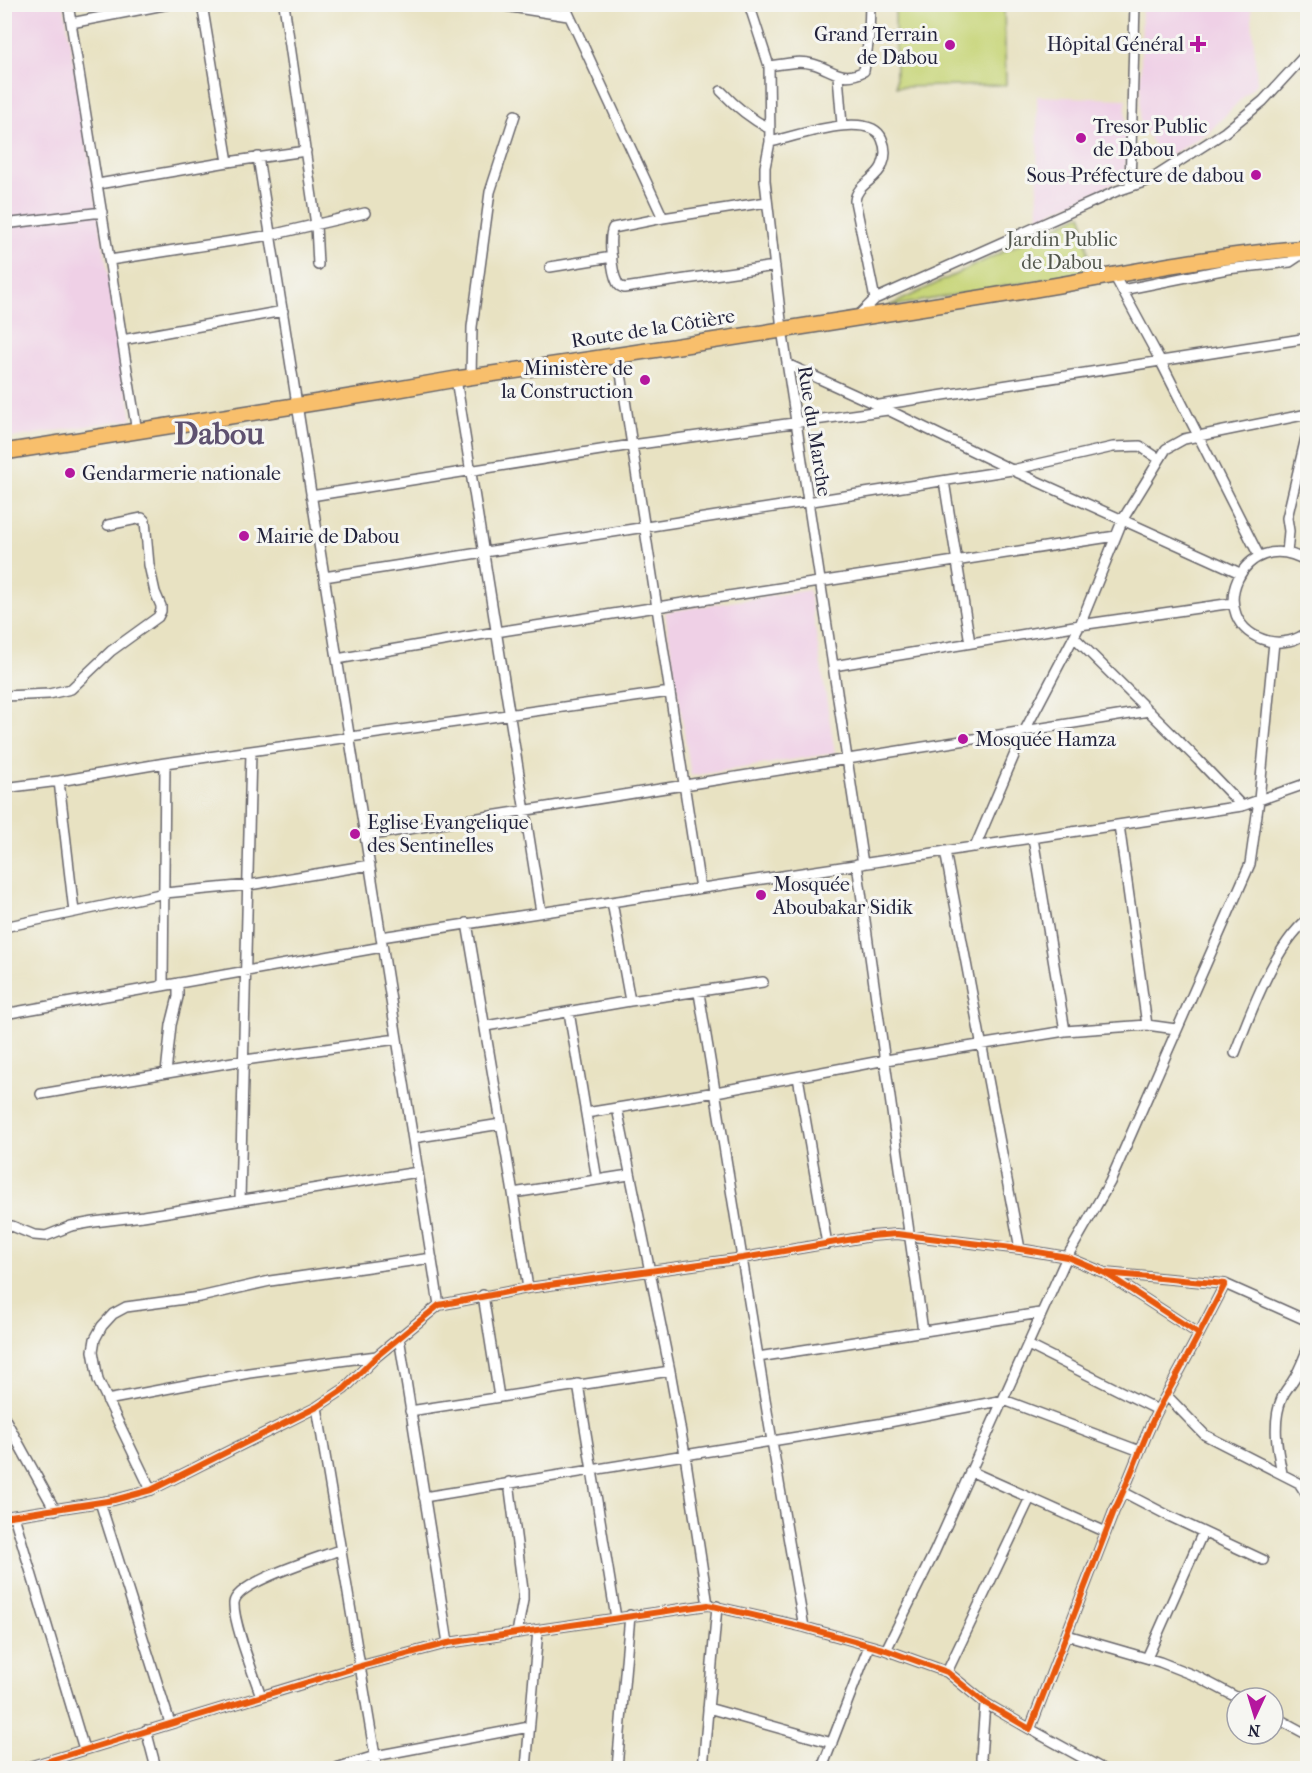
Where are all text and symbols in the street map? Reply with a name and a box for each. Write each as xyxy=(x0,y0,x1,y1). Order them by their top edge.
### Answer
place label: Grand Terrain de Dabou xyxy=(814,23,939,69)
place label: Hôpital Général xyxy=(1047,33,1184,56)
marker: Hôpital Général xyxy=(1189,35,1207,53)
marker: Grand Terrain de Dabou xyxy=(943,38,957,52)
place label: Tresor Public de Dabou xyxy=(1093,115,1207,161)
marker: Tresor Public de Dabou xyxy=(1074,131,1088,145)
place label: Sous-Préfecture de dabou xyxy=(1026,164,1245,187)
marker: Sous-Préfecture de dabou xyxy=(1249,168,1263,182)
park label: Jardin Public de Dabou xyxy=(1004,228,1118,274)
street label: Route de la Côtière xyxy=(570,304,737,353)
place label: Ministère de la Construction xyxy=(500,357,633,403)
street label: Rue du Marche xyxy=(793,364,836,498)
marker: Ministère de la Construction xyxy=(638,373,652,387)
district label: Dabou xyxy=(174,415,265,452)
place label: Gendarmerie nationale xyxy=(82,462,281,485)
marker: Gendarmerie nationale xyxy=(63,466,77,480)
place label: Mairie de Dabou xyxy=(256,525,400,548)
marker: Mairie de Dabou xyxy=(237,529,251,543)
place label: Mosquée Hamza xyxy=(975,728,1117,751)
marker: Mosquée Hamza xyxy=(956,732,970,746)
place label: Eglise Evangelique des Sentinelles xyxy=(367,811,529,857)
marker: Eglise Evangelique des Sentinelles xyxy=(348,827,362,841)
place label: Mosquée Aboubakar Sidik xyxy=(772,873,913,919)
marker: Mosquée Aboubakar Sidik xyxy=(754,888,768,902)
north arrow xyxy=(1225,1686,1285,1746)
text: N xyxy=(1246,1721,1261,1740)

